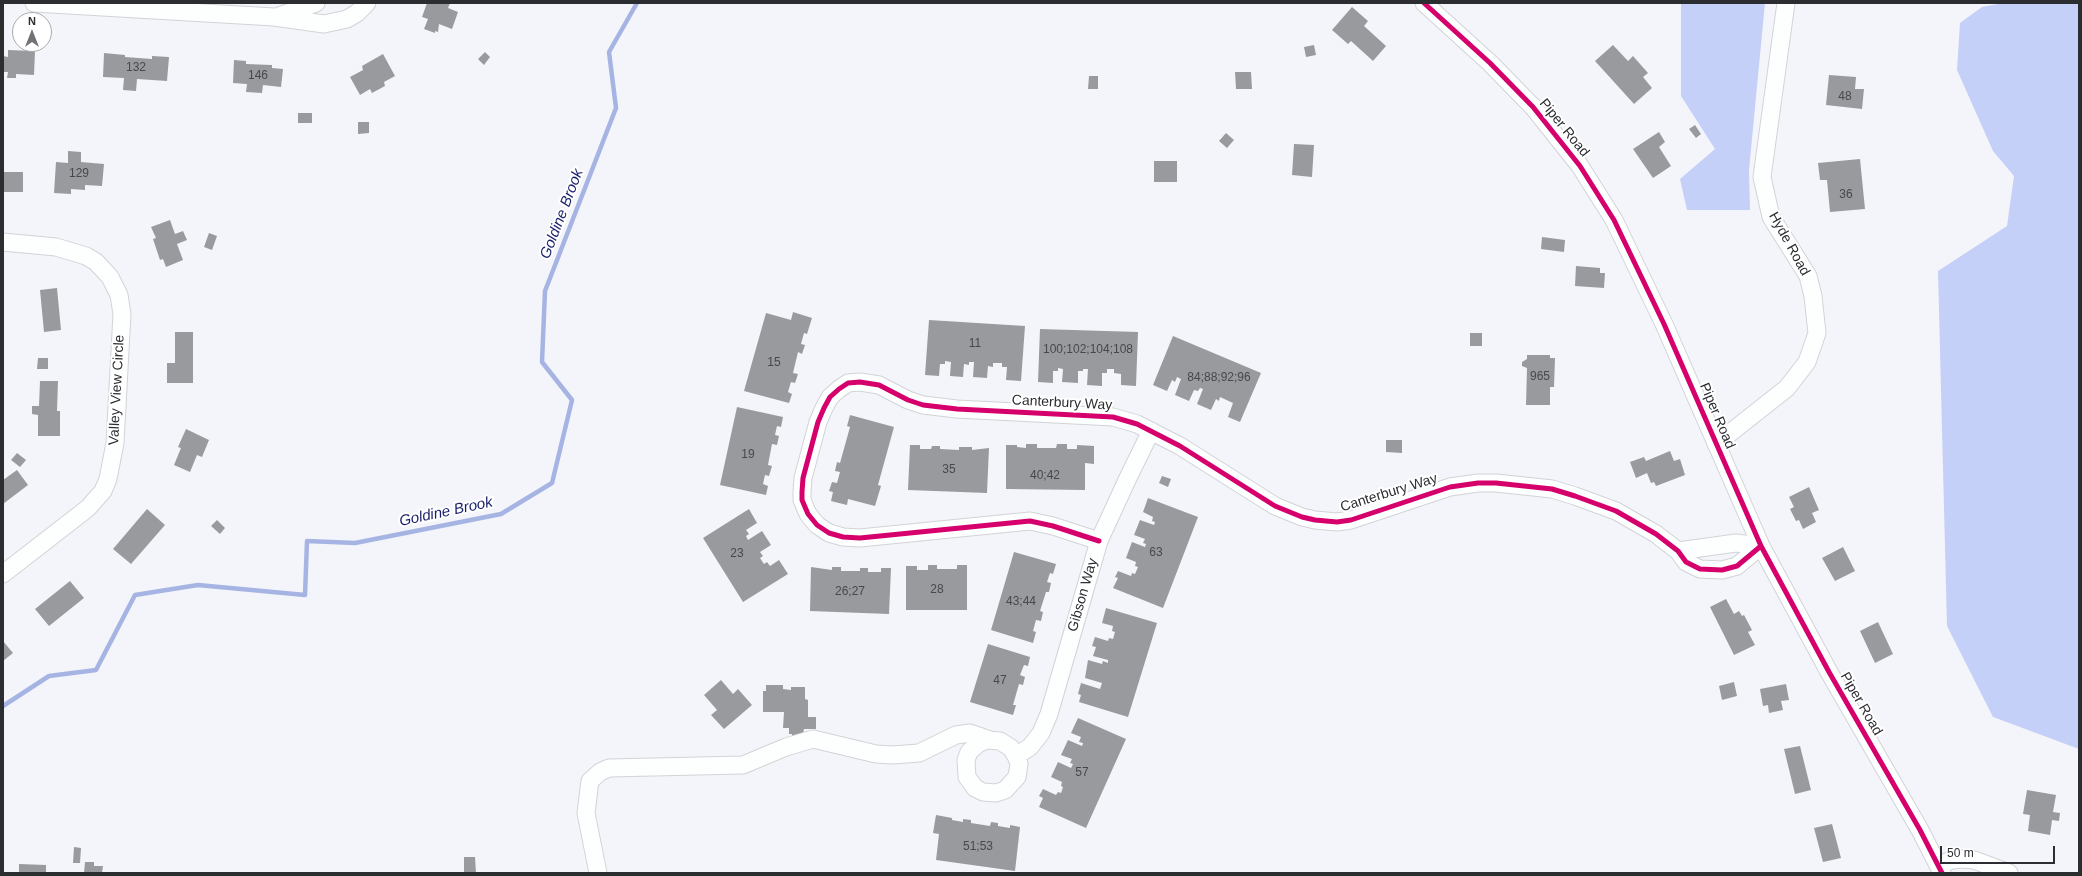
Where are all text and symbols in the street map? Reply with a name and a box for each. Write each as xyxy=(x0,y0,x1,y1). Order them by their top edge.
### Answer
north arrow xyxy=(12,12,52,52)
text: N xyxy=(28,15,36,27)
house number: 132 xyxy=(126,61,146,75)
house number: 146 xyxy=(248,69,268,83)
house number: 48 xyxy=(1838,90,1852,104)
street label: Piper Road xyxy=(1535,95,1593,161)
water label: Goldine Brook xyxy=(537,166,587,262)
house number: 129 xyxy=(69,167,89,181)
house number: 36 xyxy=(1839,188,1853,202)
street label: Hyde Road xyxy=(1765,209,1813,279)
street label: Valley View Circle xyxy=(106,334,128,446)
house number: 11 xyxy=(969,337,981,351)
house number: 100;102;104;108 xyxy=(1043,343,1133,357)
house number: 15 xyxy=(767,356,781,370)
house number: 965 xyxy=(1530,370,1550,384)
house number: 84;88;92;96 xyxy=(1187,371,1251,385)
street label: Piper Road xyxy=(1696,380,1738,452)
street label: Canterbury Way xyxy=(1011,392,1113,414)
house number: 19 xyxy=(741,448,755,462)
house number: 35 xyxy=(942,463,956,477)
house number: 40;42 xyxy=(1030,469,1060,483)
street label: Canterbury Way xyxy=(1338,470,1440,516)
water label: Goldine Brook xyxy=(398,493,494,531)
house number: 63 xyxy=(1149,546,1163,560)
house number: 23 xyxy=(730,547,744,561)
street label: Gibson Way xyxy=(1064,556,1102,634)
house number: 28 xyxy=(930,583,944,597)
house number: 26;27 xyxy=(835,585,865,599)
house number: 43;44 xyxy=(1006,595,1036,609)
street label: Piper Road xyxy=(1836,669,1886,739)
house number: 47 xyxy=(993,674,1007,688)
house number: 57 xyxy=(1075,766,1089,780)
scale bar xyxy=(1942,838,2057,864)
house number: 51;53 xyxy=(963,840,993,854)
text: 50 m xyxy=(1947,846,1974,860)

